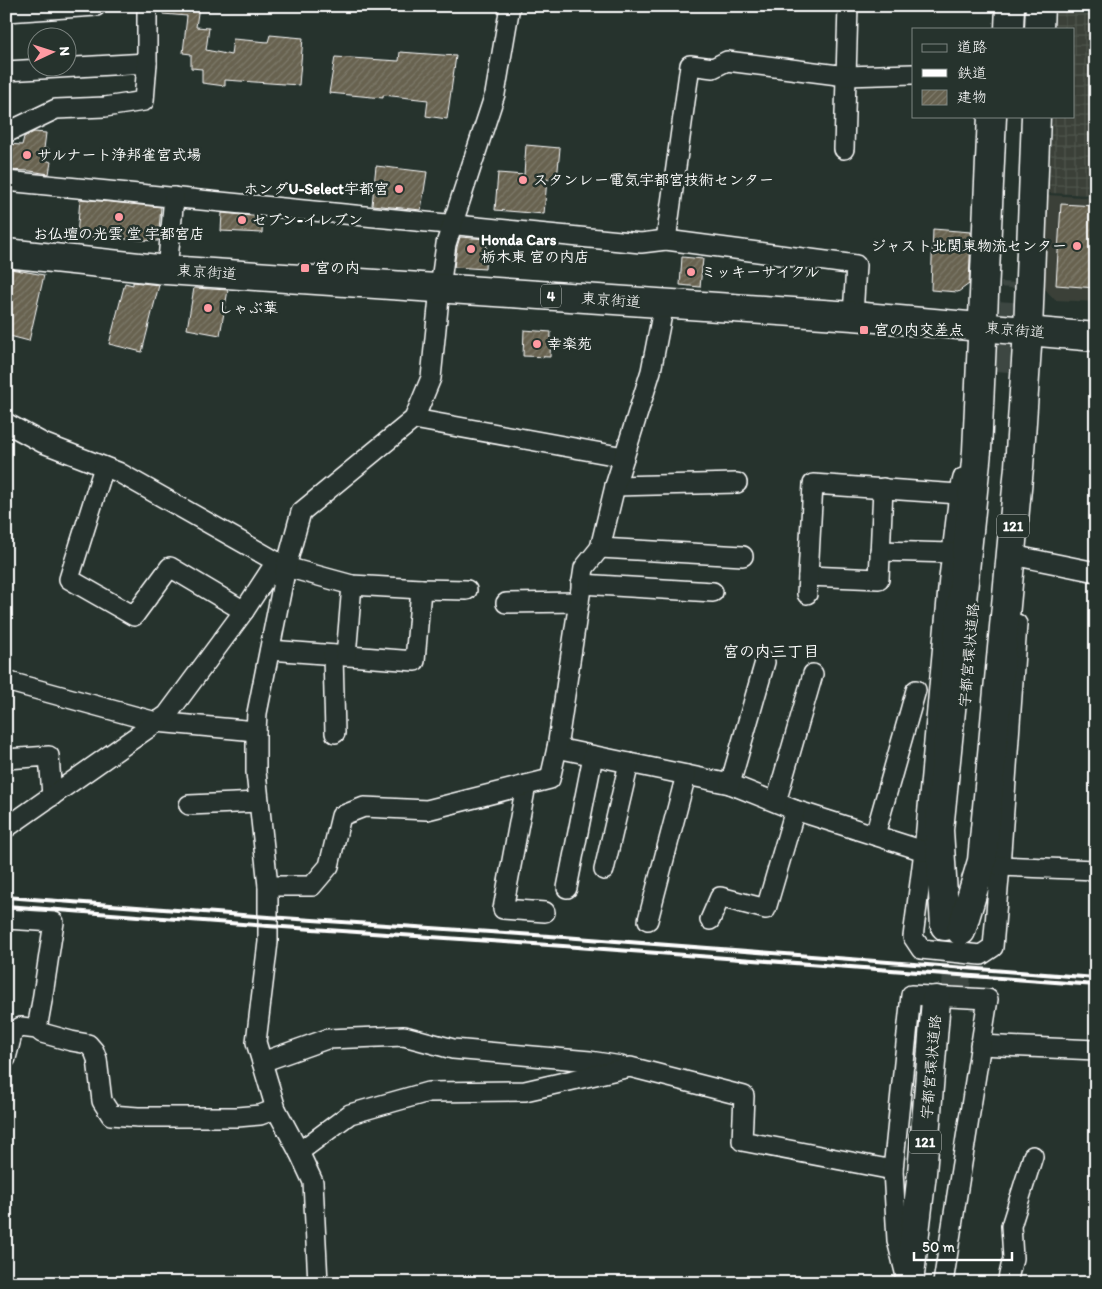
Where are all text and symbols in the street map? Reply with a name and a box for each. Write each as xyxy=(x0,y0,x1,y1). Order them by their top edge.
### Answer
north arrow xyxy=(28,28,78,78)
legend xyxy=(912,28,1074,118)
text: 道路 xyxy=(957,38,987,56)
text: N xyxy=(56,46,73,56)
text: 鉄道 xyxy=(957,64,987,82)
text: 建物 xyxy=(957,88,987,106)
place label: サルナート浄邦雀宮式場 xyxy=(37,146,201,164)
marker: サルナート浄邦雀宮式場 xyxy=(21,149,33,161)
place label: スタンレー電気宇都宮技術センター xyxy=(533,171,774,189)
marker: スタンレー電気宇都宮技術センター xyxy=(517,174,529,186)
place label: ホンダU-Select宇都宮 xyxy=(244,180,389,198)
marker: ホンダU-Select宇都宮 xyxy=(393,183,405,195)
marker: お仏壇の光雲 堂 宇都宮店 xyxy=(113,211,125,223)
place label: セブン-イレブン xyxy=(252,211,363,229)
marker: セブン-イレブン xyxy=(236,214,248,226)
place label: お仏壇の光雲 堂 宇都宮店 xyxy=(33,225,205,243)
place label: Honda Cars 栃木東 宮の内店 xyxy=(481,231,589,266)
place label: ジャスト北関東物流センター xyxy=(871,237,1067,255)
marker: ジャスト北関東物流センター xyxy=(1071,240,1083,252)
marker: Honda Cars 栃木東 宮の内店 xyxy=(465,243,477,255)
place label: 宮の内 xyxy=(315,259,360,277)
street label: 東京街道 xyxy=(176,261,238,283)
marker: 宮の内 xyxy=(299,262,311,274)
place label: ミッキーサイクル xyxy=(701,263,820,281)
marker: ミッキーサイクル xyxy=(685,266,697,278)
road number: 4 xyxy=(541,284,561,308)
street label: 東京街道 xyxy=(580,289,642,311)
place label: しゃぶ葉 xyxy=(218,299,278,317)
marker: しゃぶ葉 xyxy=(202,302,214,314)
street label: 東京街道 xyxy=(984,318,1046,342)
place label: 宮の内交差点 xyxy=(874,321,964,339)
marker: 宮の内交差点 xyxy=(858,324,870,336)
place label: 幸楽苑 xyxy=(547,335,592,353)
marker: 幸楽苑 xyxy=(531,338,543,350)
road number: 121 xyxy=(997,514,1029,538)
street label: 宇都宮環状道路 xyxy=(955,602,983,708)
district label: 宮の内三丁目 xyxy=(723,642,819,661)
street label: 宇都宮環状道路 xyxy=(917,1014,945,1120)
road number: 121 xyxy=(909,1130,941,1154)
scale bar xyxy=(914,1229,1012,1261)
text: 50 m xyxy=(922,1238,955,1256)

